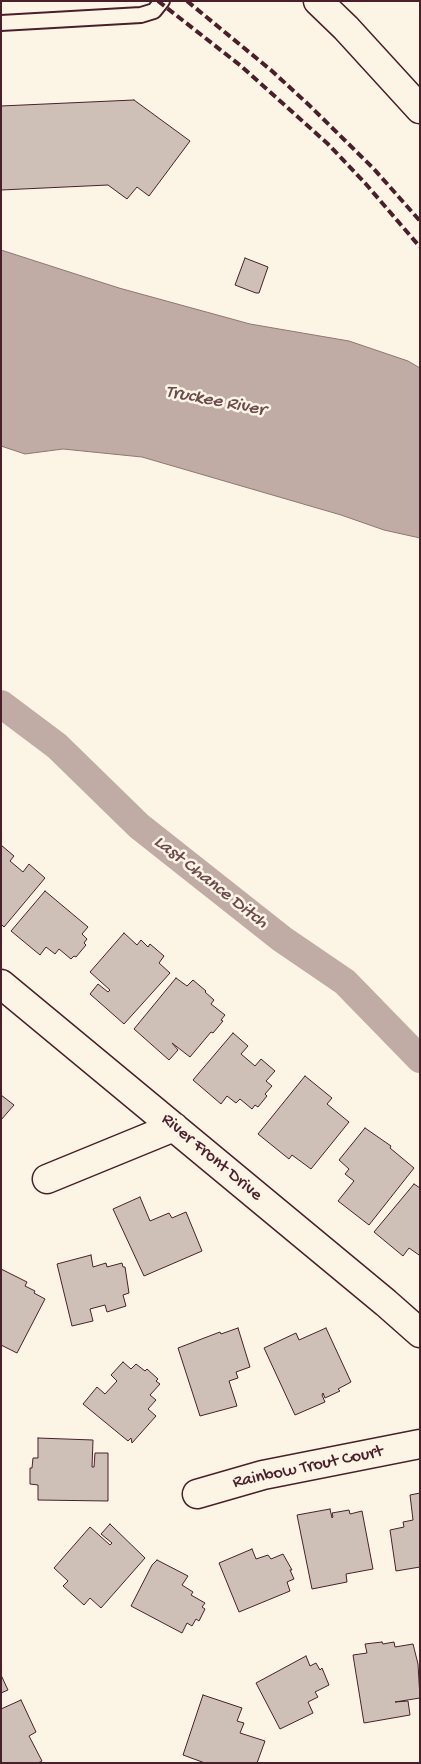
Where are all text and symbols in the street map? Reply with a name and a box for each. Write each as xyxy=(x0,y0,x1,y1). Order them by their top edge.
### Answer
water label: Truckee River xyxy=(163,381,267,423)
water label: Last Chance Ditch xyxy=(148,831,272,935)
street label: River Front Drive xyxy=(156,1109,266,1207)
street label: Rainbow Trout Court xyxy=(231,1442,385,1494)

